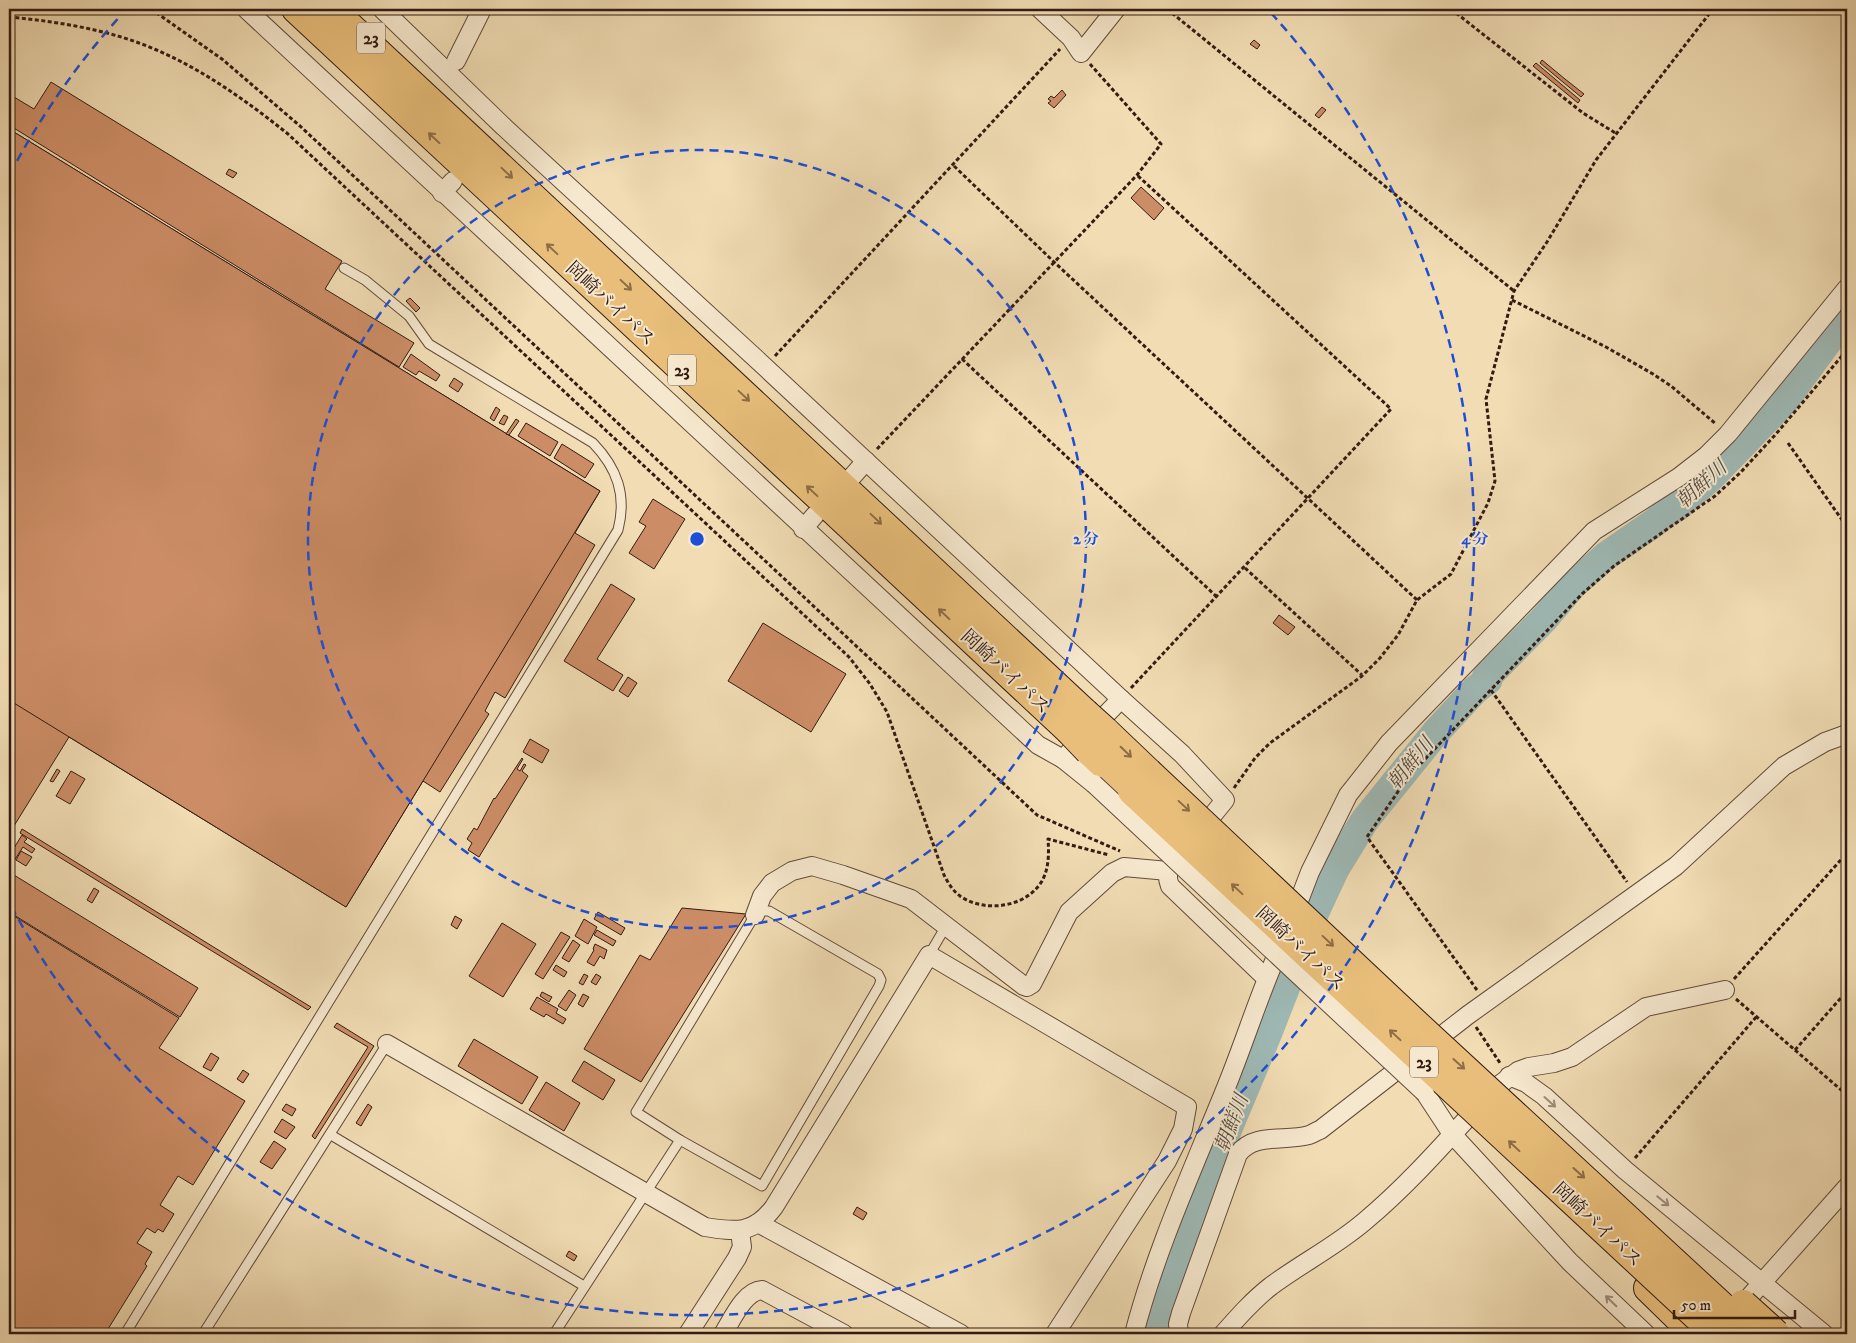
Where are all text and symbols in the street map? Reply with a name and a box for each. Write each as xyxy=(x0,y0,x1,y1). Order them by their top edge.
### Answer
road number: 23 xyxy=(357,22,385,54)
one-way arrow xyxy=(427,132,440,144)
one-way arrow xyxy=(501,167,514,179)
one-way arrow xyxy=(546,243,559,255)
street label: 岡崎バイパス xyxy=(561,257,659,351)
one-way arrow xyxy=(619,279,632,291)
road number: 23 xyxy=(668,354,696,386)
one-way arrow xyxy=(738,390,750,402)
water label: 朝鮮川 xyxy=(1671,454,1734,514)
one-way arrow xyxy=(806,485,818,497)
one-way arrow xyxy=(869,513,882,525)
centre of rings xyxy=(688,530,706,548)
text: 2 分 xyxy=(1073,530,1099,549)
text: 4 分 xyxy=(1461,530,1488,549)
one-way arrow xyxy=(937,608,950,620)
street label: 岡崎バイパス xyxy=(956,625,1054,719)
water label: 朝鮮川 xyxy=(1383,731,1441,795)
one-way arrow xyxy=(1120,746,1133,758)
one-way arrow xyxy=(1177,800,1190,811)
one-way arrow xyxy=(1231,883,1244,895)
street label: 岡崎バイパス xyxy=(1251,902,1349,996)
one-way arrow xyxy=(1322,935,1334,947)
one-way arrow xyxy=(1388,1029,1401,1041)
road number: 23 xyxy=(1410,1046,1438,1078)
one-way arrow xyxy=(1453,1058,1466,1069)
water label: 朝鮮川 xyxy=(1210,1089,1256,1156)
one-way arrow xyxy=(1543,1096,1556,1108)
one-way arrow xyxy=(1507,1140,1520,1152)
one-way arrow xyxy=(1573,1167,1586,1179)
street label: 岡崎バイパス xyxy=(1548,1178,1646,1272)
one-way arrow xyxy=(1656,1195,1669,1206)
scale bar xyxy=(1674,1288,1795,1320)
one-way arrow xyxy=(1604,1295,1617,1307)
text: 50 m xyxy=(1681,1296,1711,1315)

